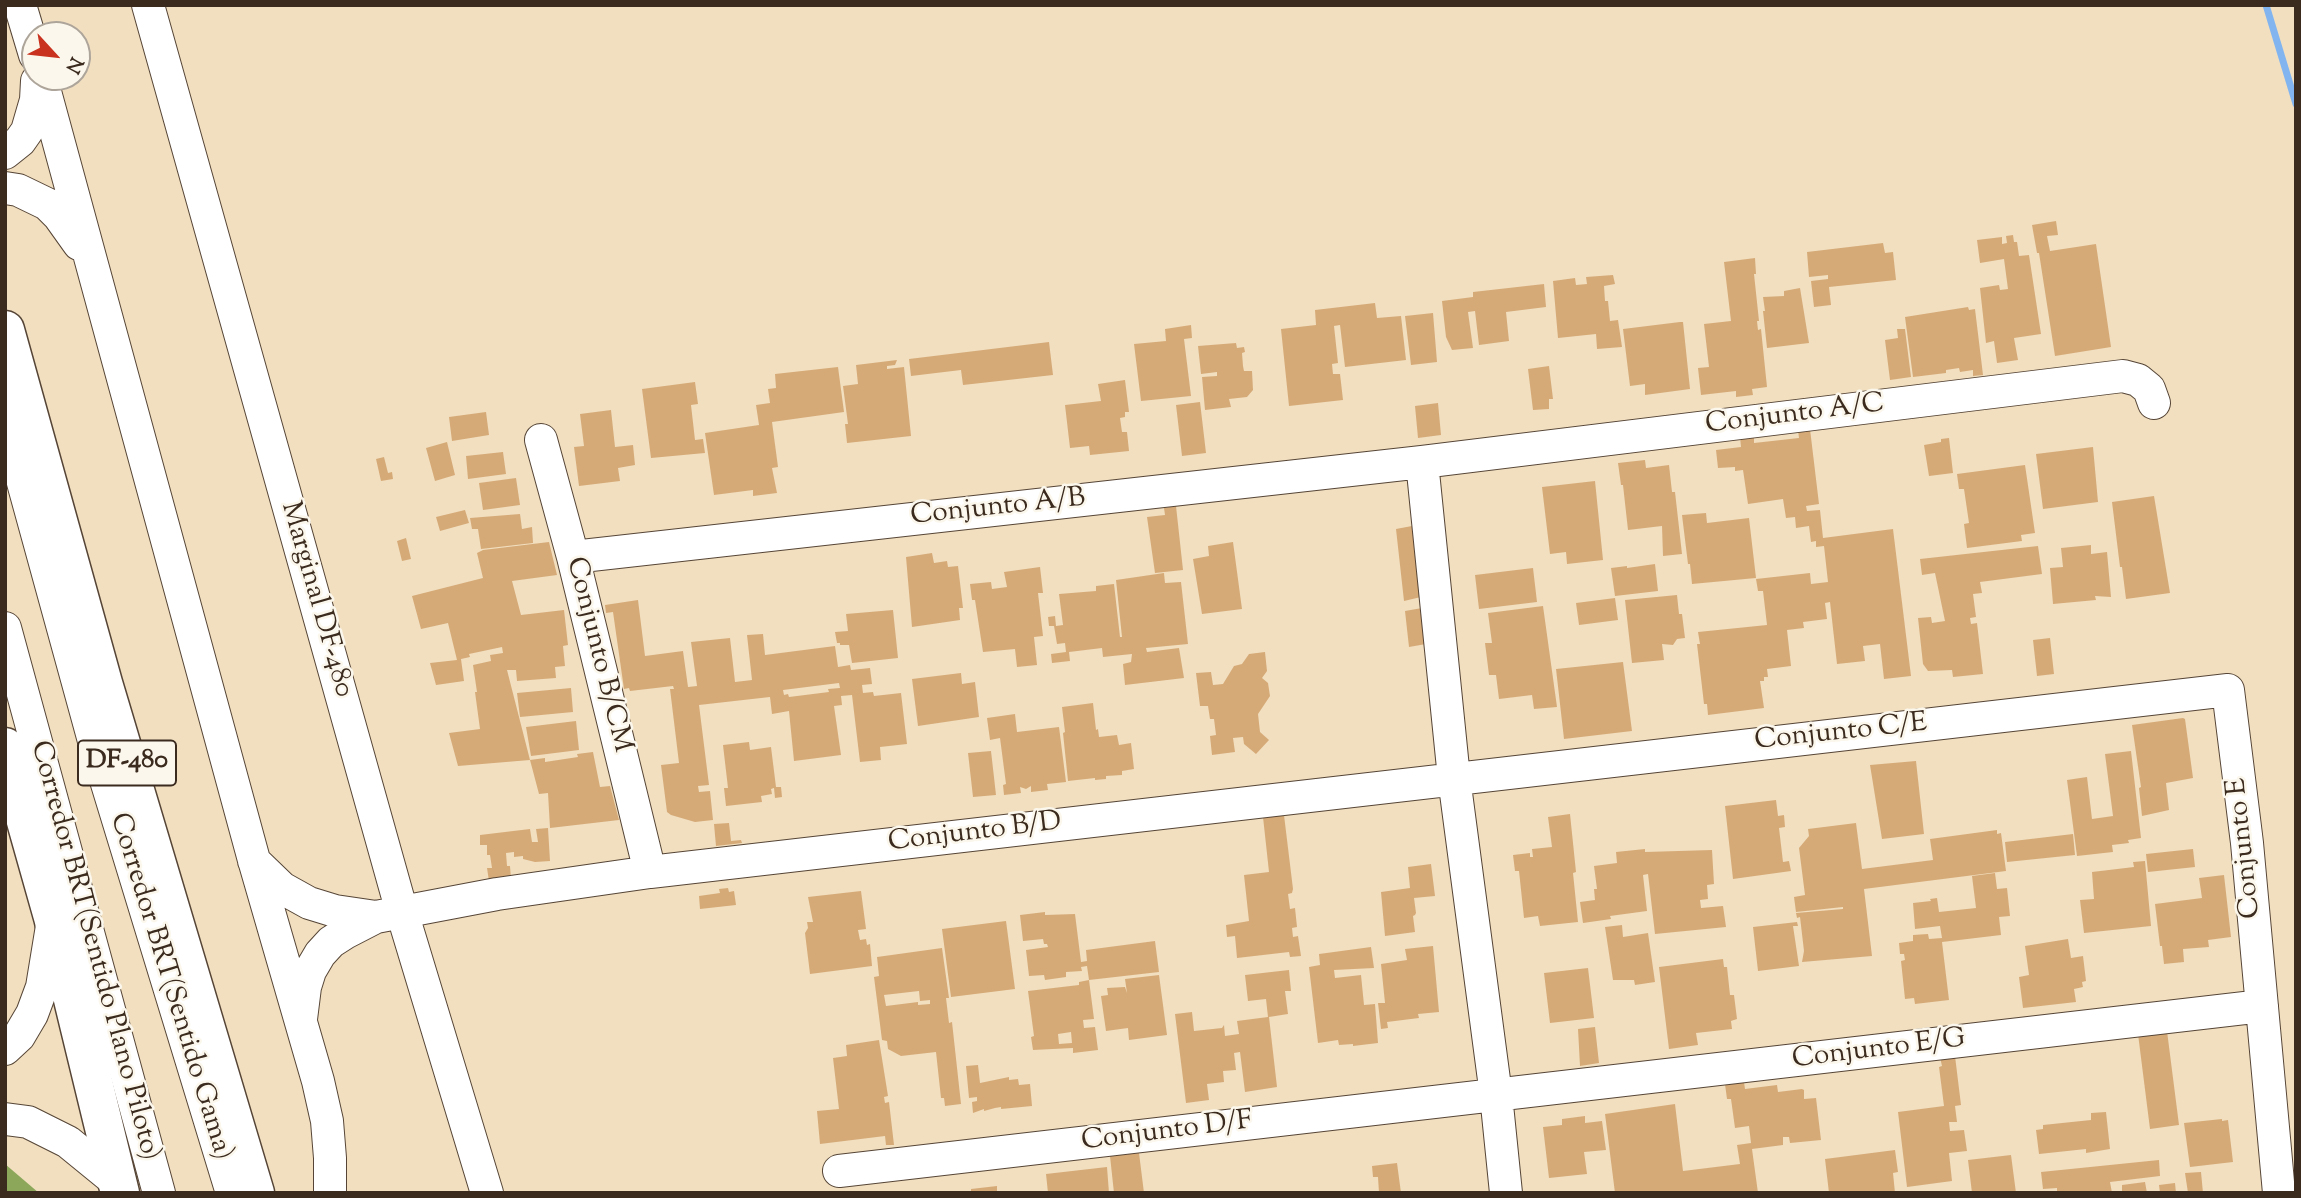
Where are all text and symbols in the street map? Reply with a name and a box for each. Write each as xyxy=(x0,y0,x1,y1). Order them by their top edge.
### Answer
north arrow xyxy=(21,21,91,91)
text: N xyxy=(58,52,89,78)
street label: Conjunto A/C xyxy=(1704,388,1886,444)
street label: Conjunto A/B xyxy=(909,483,1087,535)
street label: Marginal DF-480 xyxy=(271,498,359,702)
street label: Conjunto B/CM xyxy=(557,554,637,756)
street label: Conjunto C/E xyxy=(1753,708,1929,760)
street label: Corredor BRT(Sentido Plano Piloto) xyxy=(21,738,165,1164)
road number: DF-480 xyxy=(78,740,176,786)
street label: Conjunto E xyxy=(2222,776,2270,920)
street label: Conjunto B/D xyxy=(886,807,1064,861)
street label: Corredor BRT(Sentido Gama) xyxy=(100,809,238,1165)
street label: Conjunto E/G xyxy=(1790,1024,1968,1078)
street label: Conjunto D/F xyxy=(1080,1106,1254,1160)

